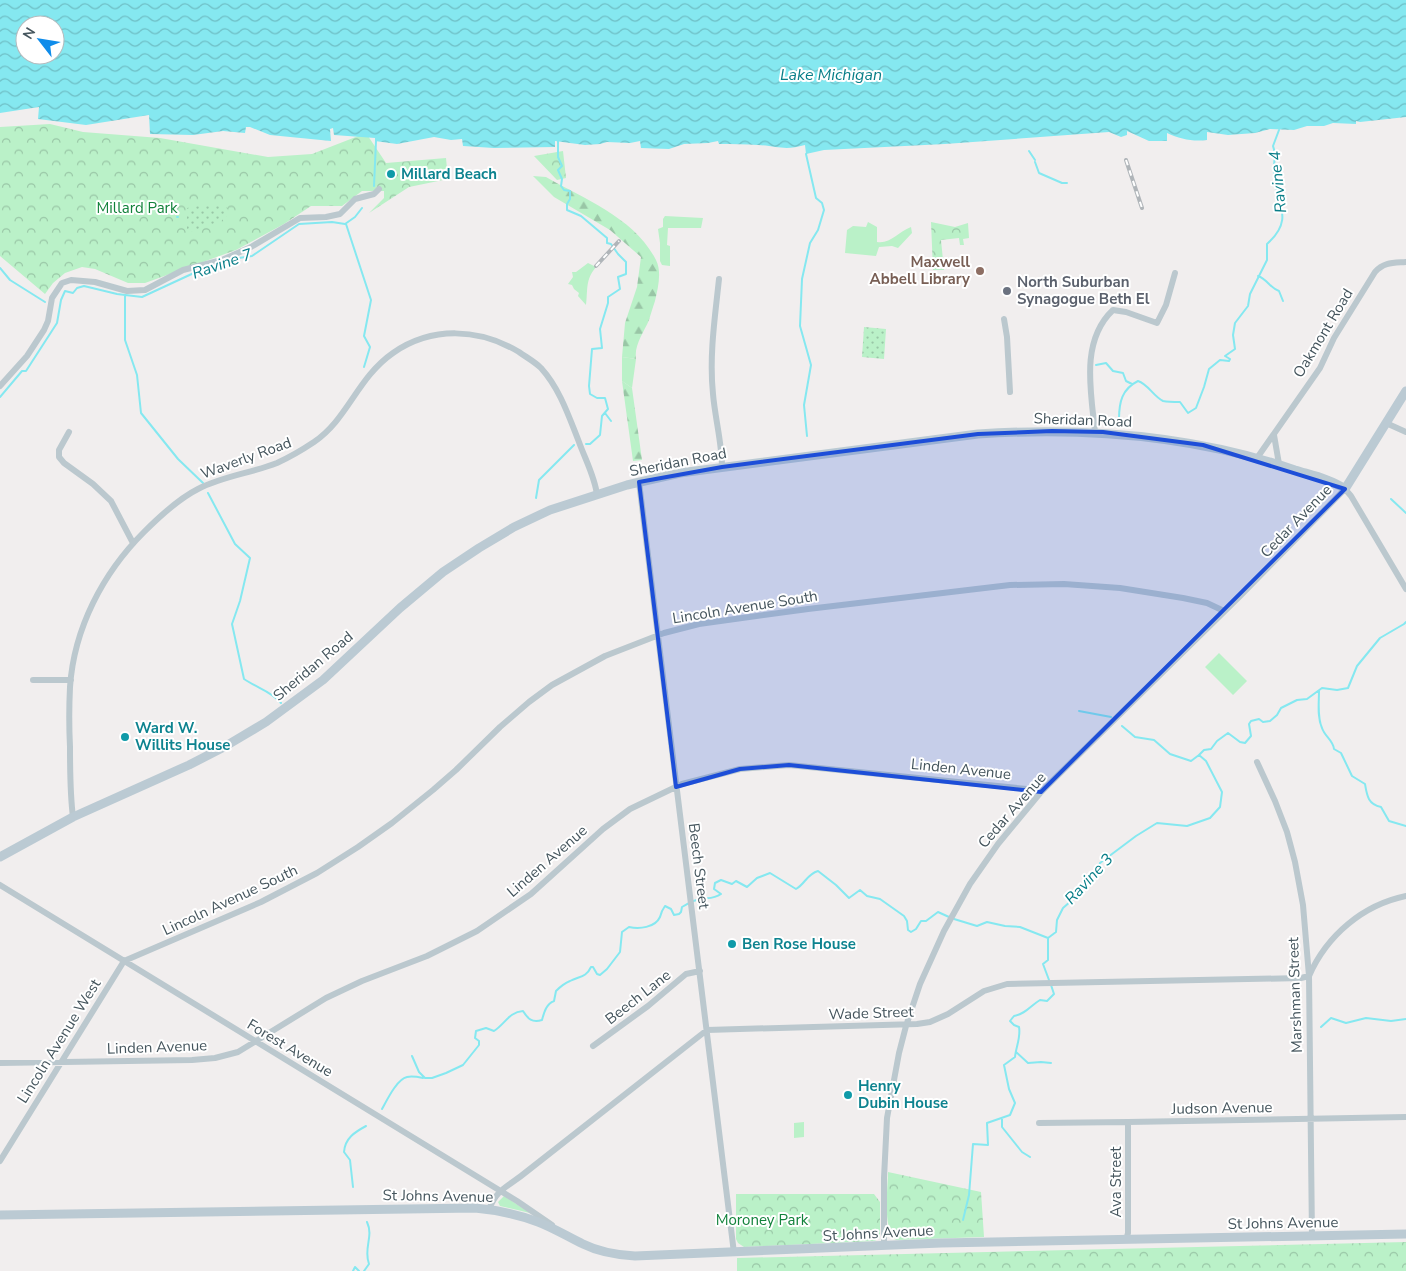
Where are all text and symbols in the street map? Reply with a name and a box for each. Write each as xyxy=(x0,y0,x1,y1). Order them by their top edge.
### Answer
north arrow xyxy=(15,15,65,65)
text: N xyxy=(18,24,40,43)
water label: Lake Michigan xyxy=(780,64,882,86)
water label: Ravine 4 xyxy=(1264,150,1292,214)
place label: Millard Beach xyxy=(401,164,497,184)
marker: Millard Beach xyxy=(385,168,397,180)
park label: Millard Park xyxy=(97,198,178,218)
water label: Ravine 7 xyxy=(189,243,255,285)
place label: Maxwell Abbell Library xyxy=(870,252,970,289)
marker: Maxwell Abbell Library xyxy=(974,265,986,277)
place label: North Suburban Synagogue Beth El xyxy=(1017,272,1150,309)
marker: North Suburban Synagogue Beth El xyxy=(1001,285,1013,297)
street label: Oakmont Road xyxy=(1289,285,1357,381)
street label: Sheridan Road xyxy=(1033,408,1133,432)
street label: Waverly Road xyxy=(198,432,294,484)
street label: Sheridan Road xyxy=(628,443,728,481)
street label: Cedar Avenue xyxy=(1256,480,1336,562)
street label: Lincoln Avenue South xyxy=(671,586,819,628)
street label: Sheridan Road xyxy=(269,627,357,705)
place label: Ward W. Willits House xyxy=(135,718,230,755)
marker: Ward W. Willits House xyxy=(119,731,131,743)
street label: Linden Avenue xyxy=(910,754,1012,784)
street label: Cedar Avenue xyxy=(973,768,1051,852)
street label: Linden Avenue xyxy=(503,821,591,901)
street label: Beech Street xyxy=(684,822,714,911)
water label: Ravine 3 xyxy=(1060,849,1118,909)
street label: Lincoln Avenue South xyxy=(159,860,301,940)
place label: Ben Rose House xyxy=(742,934,856,954)
street label: Marshman Street xyxy=(1283,936,1307,1053)
marker: Ben Rose House xyxy=(726,938,738,950)
street label: Beech Lane xyxy=(601,965,675,1029)
street label: Lincoln Avenue West xyxy=(13,974,106,1107)
street label: Wade Street xyxy=(828,1001,915,1024)
street label: Forest Avenue xyxy=(243,1014,337,1082)
street label: Linden Avenue xyxy=(107,1035,207,1059)
place label: Henry Dubin House xyxy=(858,1076,948,1113)
marker: Henry Dubin House xyxy=(842,1089,854,1101)
street label: Judson Avenue xyxy=(1170,1097,1273,1119)
street label: Ava Street xyxy=(1106,1146,1126,1217)
street label: St Johns Avenue xyxy=(382,1185,494,1207)
park label: Moroney Park xyxy=(716,1210,809,1230)
street label: St Johns Avenue xyxy=(1227,1212,1339,1234)
street label: St Johns Avenue xyxy=(822,1220,934,1246)

